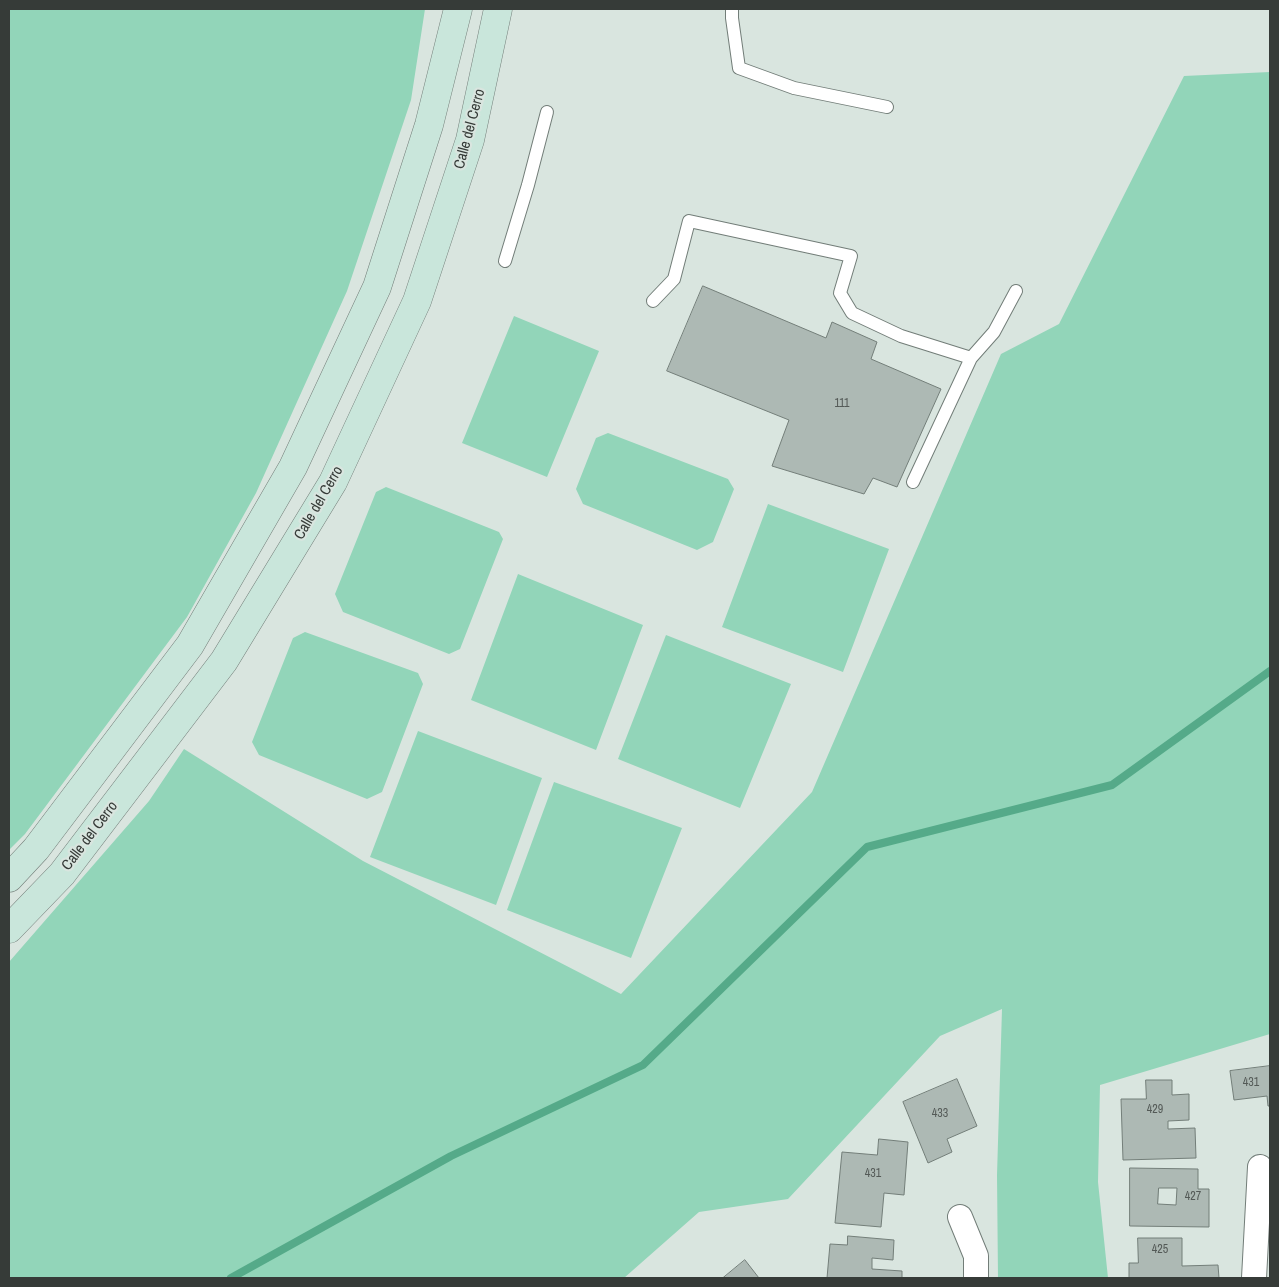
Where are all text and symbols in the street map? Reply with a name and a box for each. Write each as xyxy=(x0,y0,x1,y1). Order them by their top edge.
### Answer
street label: Calle del Cerro xyxy=(451,87,489,171)
house number: 111 xyxy=(835,397,849,411)
street label: Calle del Cerro xyxy=(291,463,347,543)
street label: Calle del Cerro xyxy=(58,798,122,874)
house number: 431 xyxy=(1243,1076,1259,1090)
house number: 429 xyxy=(1147,1103,1163,1117)
house number: 433 xyxy=(932,1107,948,1121)
house number: 431 xyxy=(865,1167,881,1181)
house number: 427 xyxy=(1185,1190,1201,1204)
house number: 425 xyxy=(1152,1243,1168,1257)

